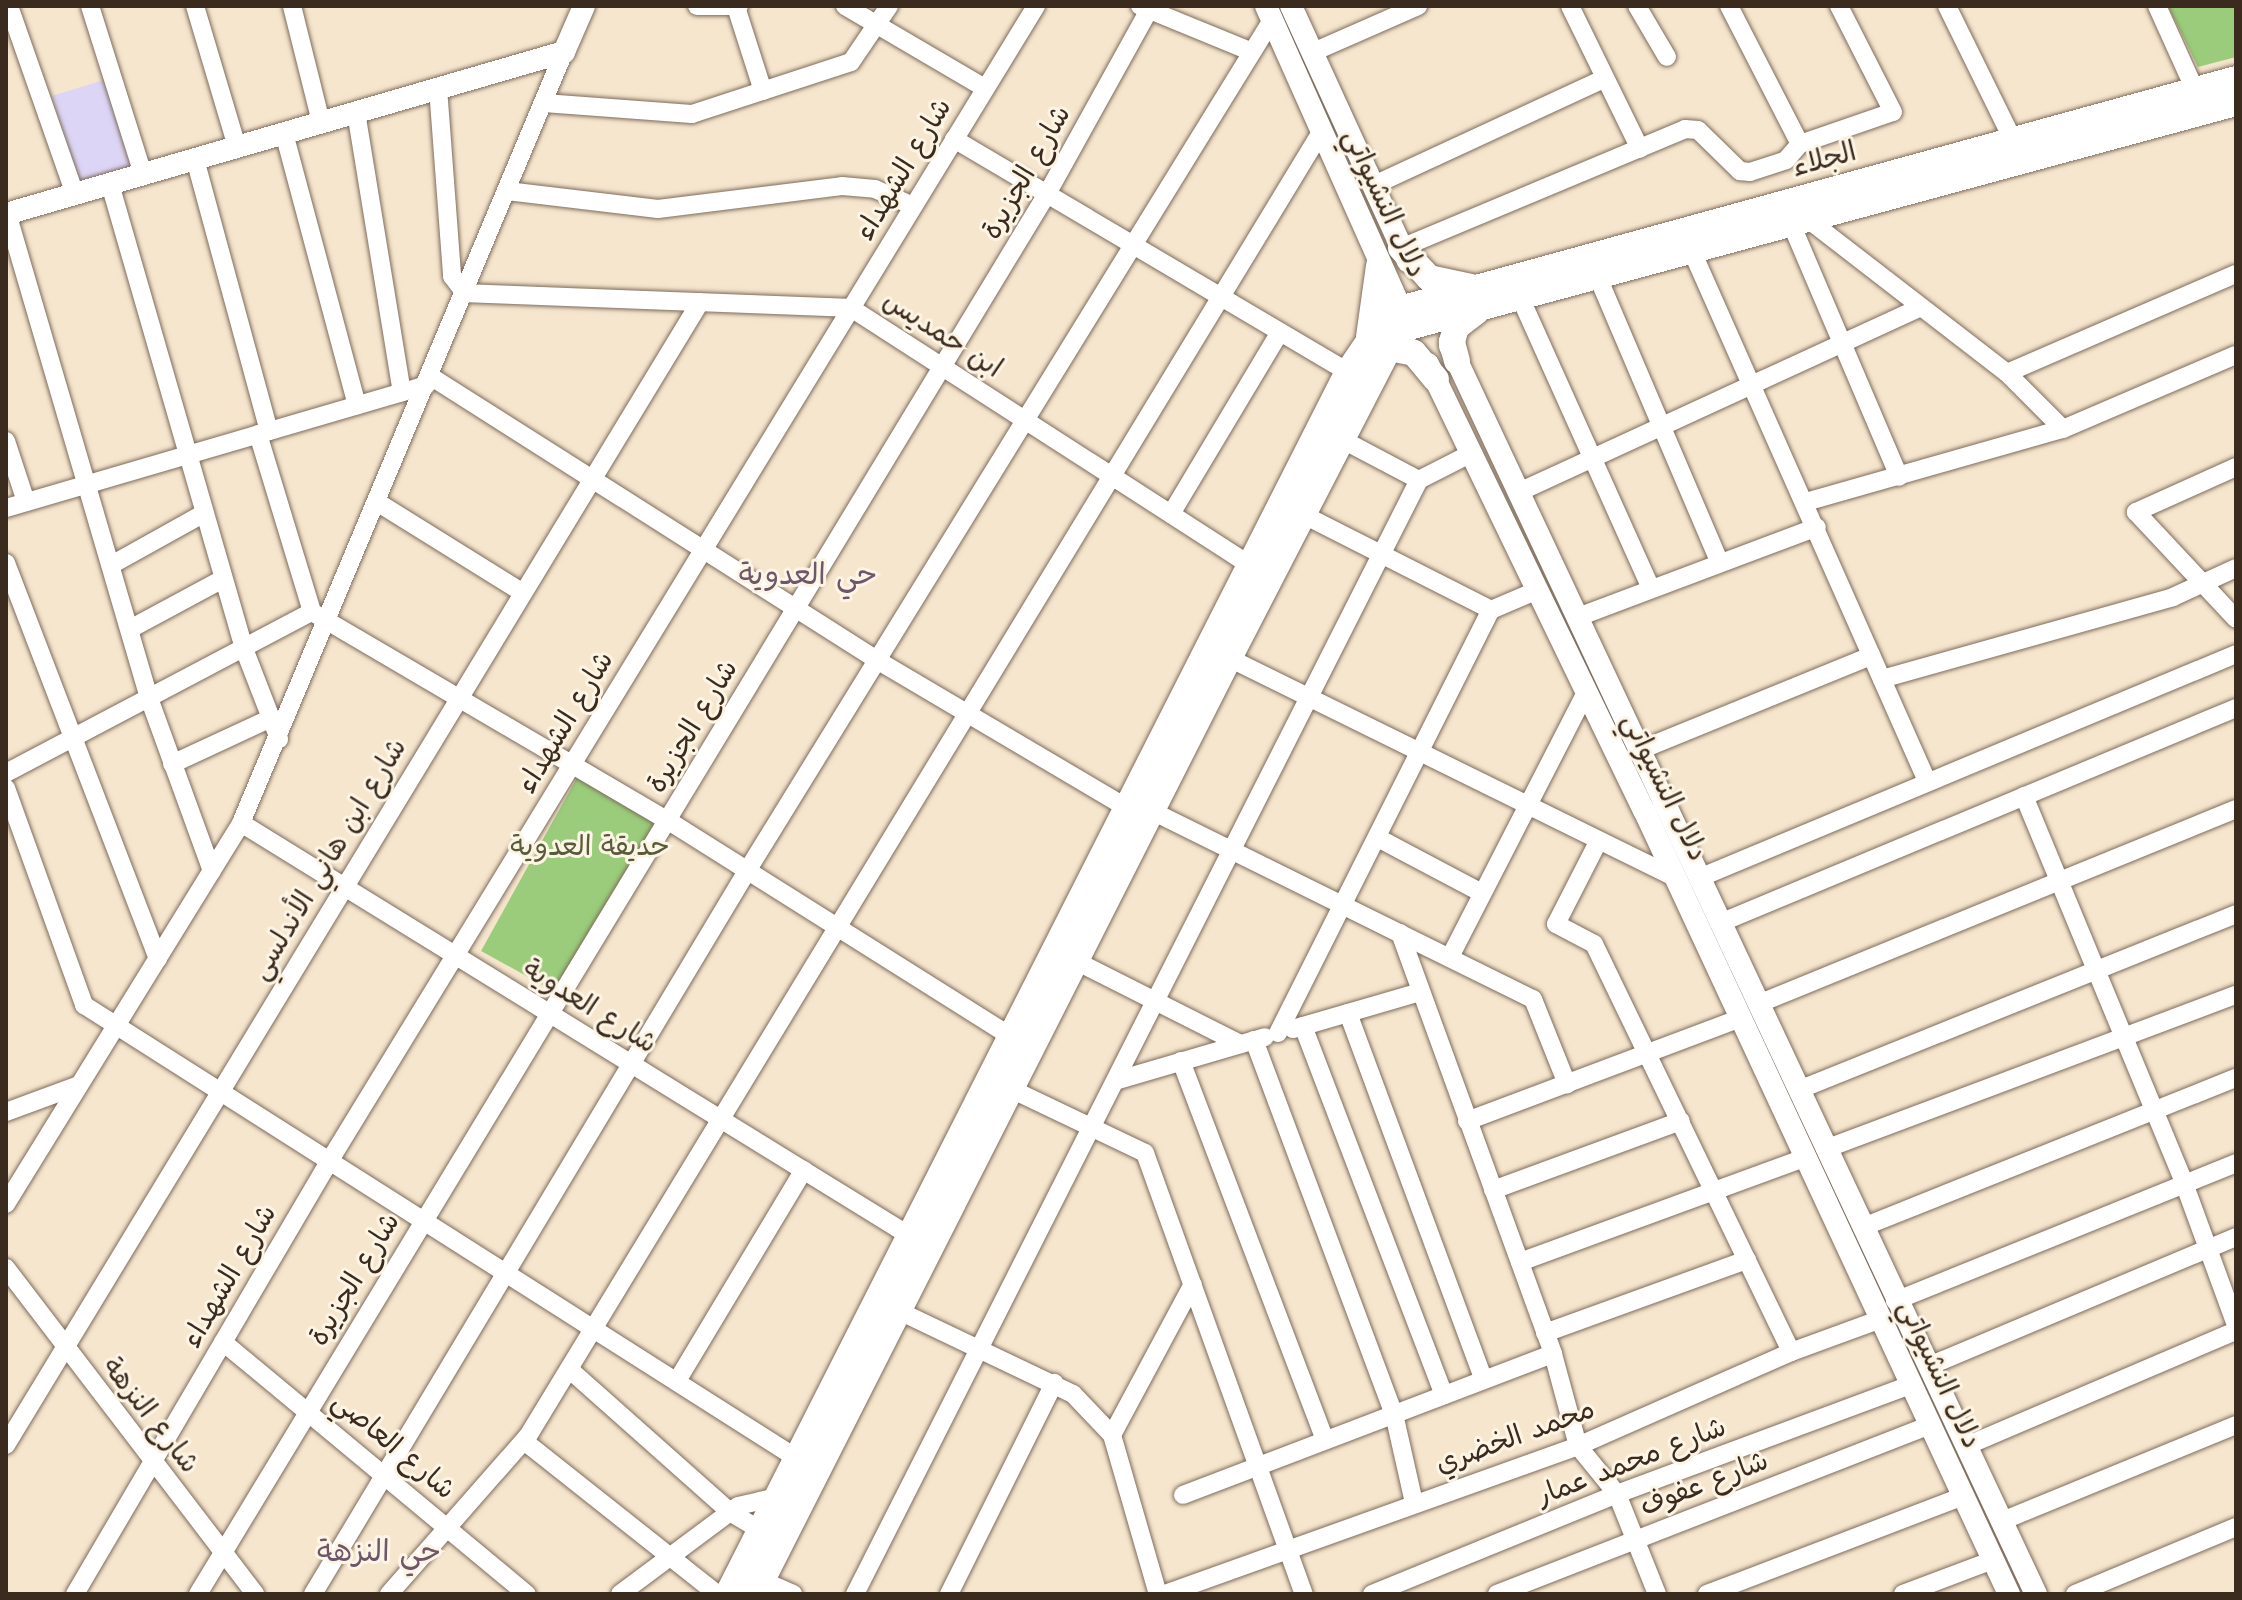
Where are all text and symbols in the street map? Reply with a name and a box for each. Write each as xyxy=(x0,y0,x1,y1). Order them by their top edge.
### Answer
street label: شارع الشهداء xyxy=(847,92,959,246)
street label: شارع الجزيرة xyxy=(974,99,1078,245)
street label: دلال النشيواتي xyxy=(1336,123,1434,283)
street label: الجلاء xyxy=(1788,134,1860,184)
street label: ابن حمديس xyxy=(877,283,1009,385)
district label: حي العدوية xyxy=(739,557,877,593)
street label: شارع الشهداء xyxy=(509,645,621,799)
street label: شارع الجزيرة xyxy=(639,653,745,799)
street label: دلال النشيواتي xyxy=(1615,708,1715,866)
street label: شارع ابن هاني الأندلسي xyxy=(243,732,413,986)
park label: حديقة العدوية xyxy=(510,829,670,863)
street label: شارع العدوية xyxy=(517,952,663,1060)
street label: شارع الشهداء xyxy=(175,1198,283,1354)
street label: شارع الجزيرة xyxy=(301,1206,407,1352)
street label: دلال النشيواتي xyxy=(1891,1294,1989,1454)
street label: شارع النزهة xyxy=(95,1350,207,1480)
street label: شارع العاصي xyxy=(326,1384,462,1506)
street label: محمد الخضري xyxy=(1431,1392,1599,1480)
street label: شارع محمد عمار xyxy=(1532,1409,1730,1513)
street label: شارع عفوف xyxy=(1635,1443,1773,1523)
district label: حي النزهة xyxy=(317,1534,441,1570)

